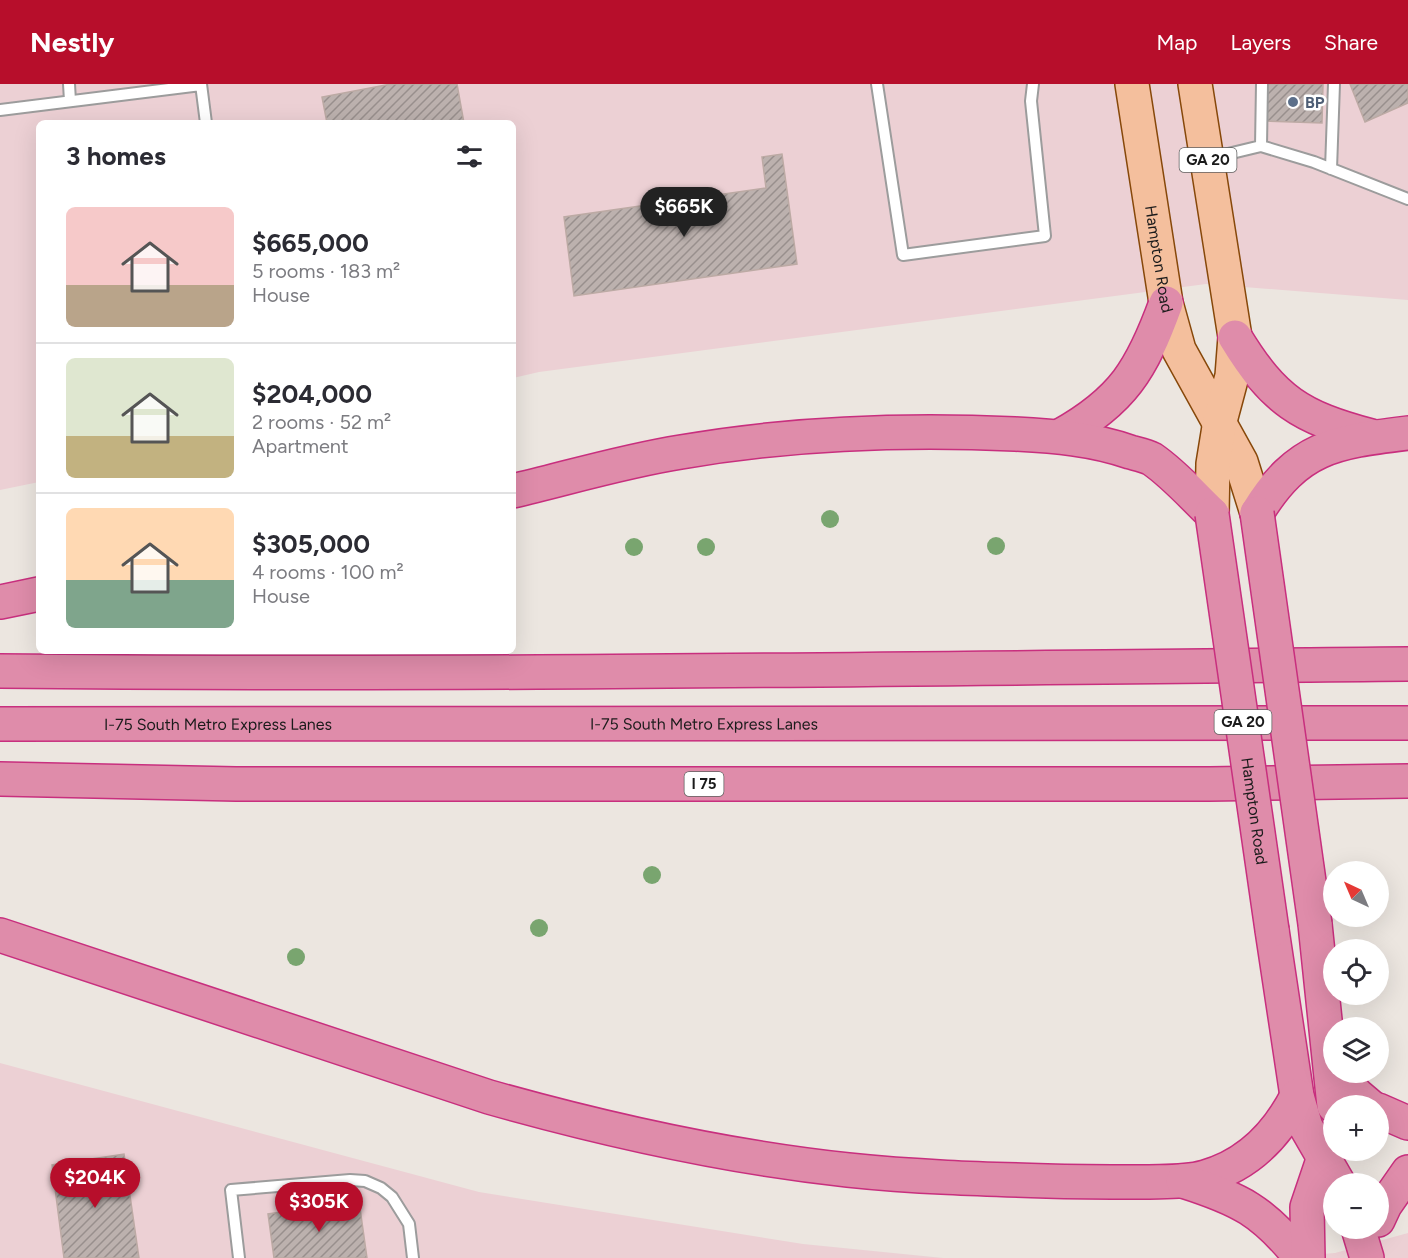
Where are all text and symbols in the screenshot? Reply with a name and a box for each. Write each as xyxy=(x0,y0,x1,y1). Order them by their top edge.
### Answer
text: Nestly xyxy=(30,25,114,59)
text: Map xyxy=(1157,30,1197,55)
text: Layers xyxy=(1230,30,1291,55)
text: Share xyxy=(1324,30,1378,55)
place label: BP xyxy=(1305,93,1325,112)
marker: BP xyxy=(1286,95,1300,109)
text: 3 homes xyxy=(66,140,166,172)
icon: filters xyxy=(453,140,486,173)
road number: GA 20 xyxy=(1180,148,1236,172)
pin: $665K xyxy=(642,187,726,238)
text: $665K xyxy=(654,194,714,218)
street label: Hampton Road xyxy=(1141,204,1177,315)
text: $665,000 xyxy=(252,227,369,259)
icon: home xyxy=(114,231,186,303)
text: 5 rooms · 183 m² xyxy=(252,259,400,283)
text: House xyxy=(252,283,310,307)
text: $204,000 xyxy=(252,378,372,410)
icon: home xyxy=(114,382,186,454)
text: 2 rooms · 52 m² xyxy=(252,410,391,434)
text: Apartment xyxy=(252,434,349,458)
text: $305,000 xyxy=(252,528,370,560)
icon: home xyxy=(114,532,186,604)
text: 4 rooms · 100 m² xyxy=(252,560,404,584)
text: House xyxy=(252,584,310,608)
road number: GA 20 xyxy=(1214,710,1272,734)
street label: I-75 South Metro Express Lanes xyxy=(590,714,818,734)
street label: I-75 South Metro Express Lanes xyxy=(104,715,332,734)
street label: Hampton Road xyxy=(1237,756,1271,866)
road number: I 75 xyxy=(684,772,724,796)
north arrow xyxy=(1323,861,1389,927)
map controls xyxy=(1323,861,1389,1239)
button: locate xyxy=(1323,939,1389,1005)
button: layers xyxy=(1323,1017,1389,1083)
button: + xyxy=(1323,1095,1389,1161)
pin: $204K xyxy=(53,1158,137,1209)
text: $204K xyxy=(64,1165,126,1189)
button: − xyxy=(1323,1173,1389,1239)
pin: $305K xyxy=(277,1182,361,1233)
text: $305K xyxy=(289,1189,349,1213)

